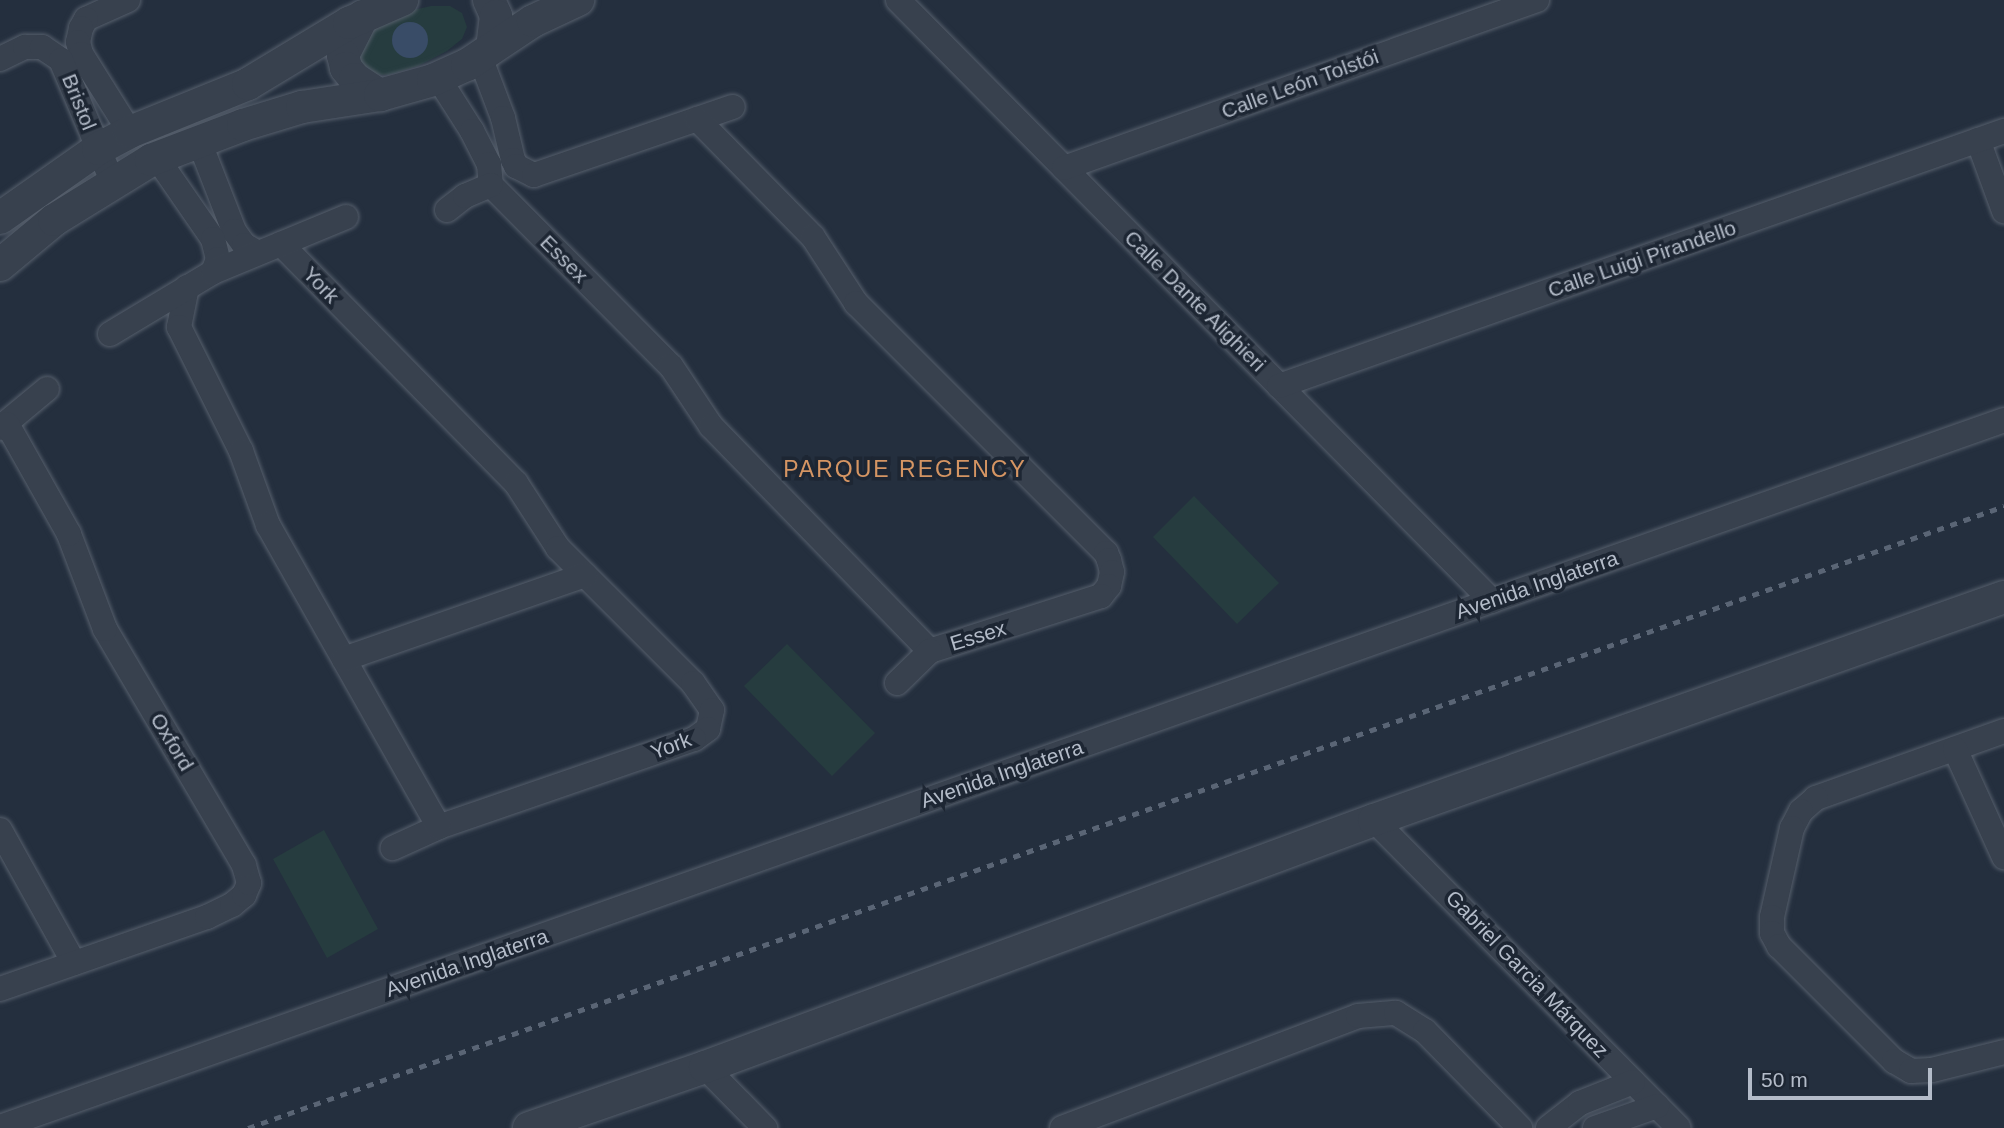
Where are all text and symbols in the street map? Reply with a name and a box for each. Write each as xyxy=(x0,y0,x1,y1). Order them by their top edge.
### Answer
street label: Calle León Tolstói xyxy=(1218,44,1382,124)
street label: Bristol xyxy=(56,70,102,134)
street label: Calle Luigi Pirandello xyxy=(1545,215,1739,303)
street label: Calle Dante Alighieri xyxy=(1119,225,1271,377)
street label: Essex xyxy=(535,230,593,288)
street label: York xyxy=(298,261,344,309)
district label: PARQUE REGENCY xyxy=(785,455,1025,483)
street label: Avenida Inglaterra xyxy=(1452,545,1622,625)
street label: Essex xyxy=(947,616,1009,656)
street label: Oxford xyxy=(145,709,199,775)
street label: York xyxy=(647,727,695,765)
street label: Avenida Inglaterra xyxy=(917,734,1087,814)
street label: Gabriel Garcia Márquez xyxy=(1441,885,1613,1063)
street label: Avenida Inglaterra xyxy=(382,923,552,1003)
scale bar xyxy=(1752,1054,1936,1098)
text: 50 m xyxy=(1761,1068,1808,1091)

